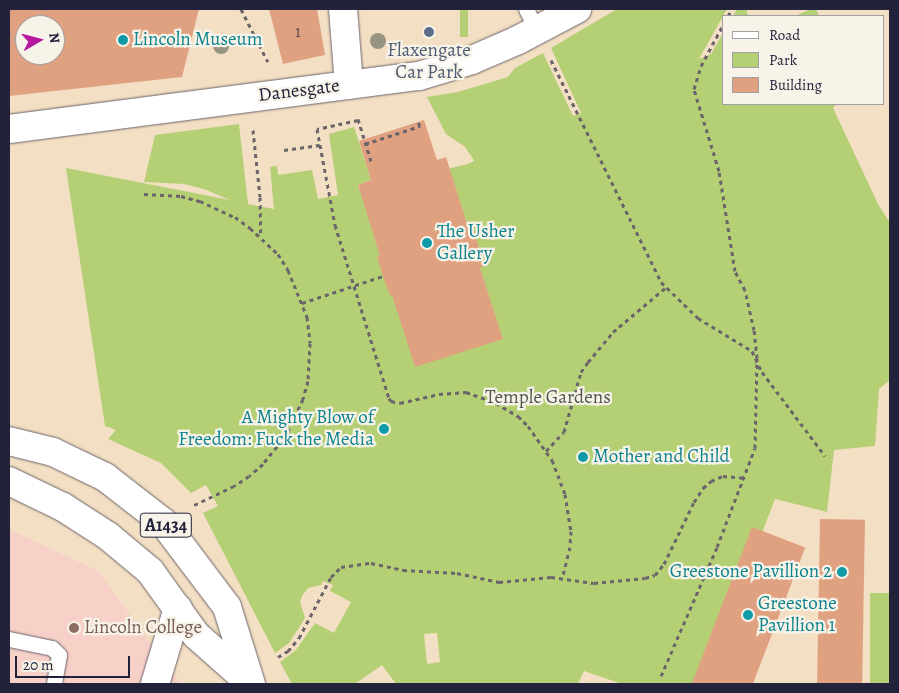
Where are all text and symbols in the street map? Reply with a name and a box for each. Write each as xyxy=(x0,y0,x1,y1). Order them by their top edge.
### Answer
north arrow xyxy=(15,15,65,65)
legend xyxy=(722,15,884,105)
house number: 1 xyxy=(295,22,301,42)
text: Road xyxy=(769,25,800,45)
marker: Flaxengate Car Park xyxy=(423,26,435,38)
place label: Lincoln Museum xyxy=(133,29,263,51)
text: N xyxy=(44,32,64,44)
marker: Lincoln Museum xyxy=(117,34,129,46)
place label: Flaxengate Car Park xyxy=(387,40,471,84)
text: Park xyxy=(769,50,797,70)
street label: Danesgate xyxy=(257,75,341,107)
text: Building xyxy=(769,75,822,95)
place label: The Usher Gallery xyxy=(437,221,515,265)
marker: The Usher Gallery xyxy=(421,237,433,249)
park label: Temple Gardens xyxy=(485,387,611,409)
place label: A Mighty Blow of Freedom: Fuck the Media xyxy=(178,407,374,451)
marker: A Mighty Blow of Freedom: Fuck the Media xyxy=(378,423,390,435)
place label: Mother and Child xyxy=(593,446,730,468)
marker: Mother and Child xyxy=(577,451,589,463)
road number: A1434 xyxy=(140,510,192,540)
place label: Greestone Pavillion 2 xyxy=(670,561,832,583)
marker: Greestone Pavillion 2 xyxy=(836,566,848,578)
place label: Greestone Pavillion 1 xyxy=(758,593,837,637)
marker: Greestone Pavillion 1 xyxy=(742,609,754,621)
place label: Lincoln College xyxy=(84,617,202,639)
marker: Lincoln College xyxy=(68,622,80,634)
scale bar xyxy=(18,646,132,678)
text: 20 m xyxy=(23,655,54,675)

